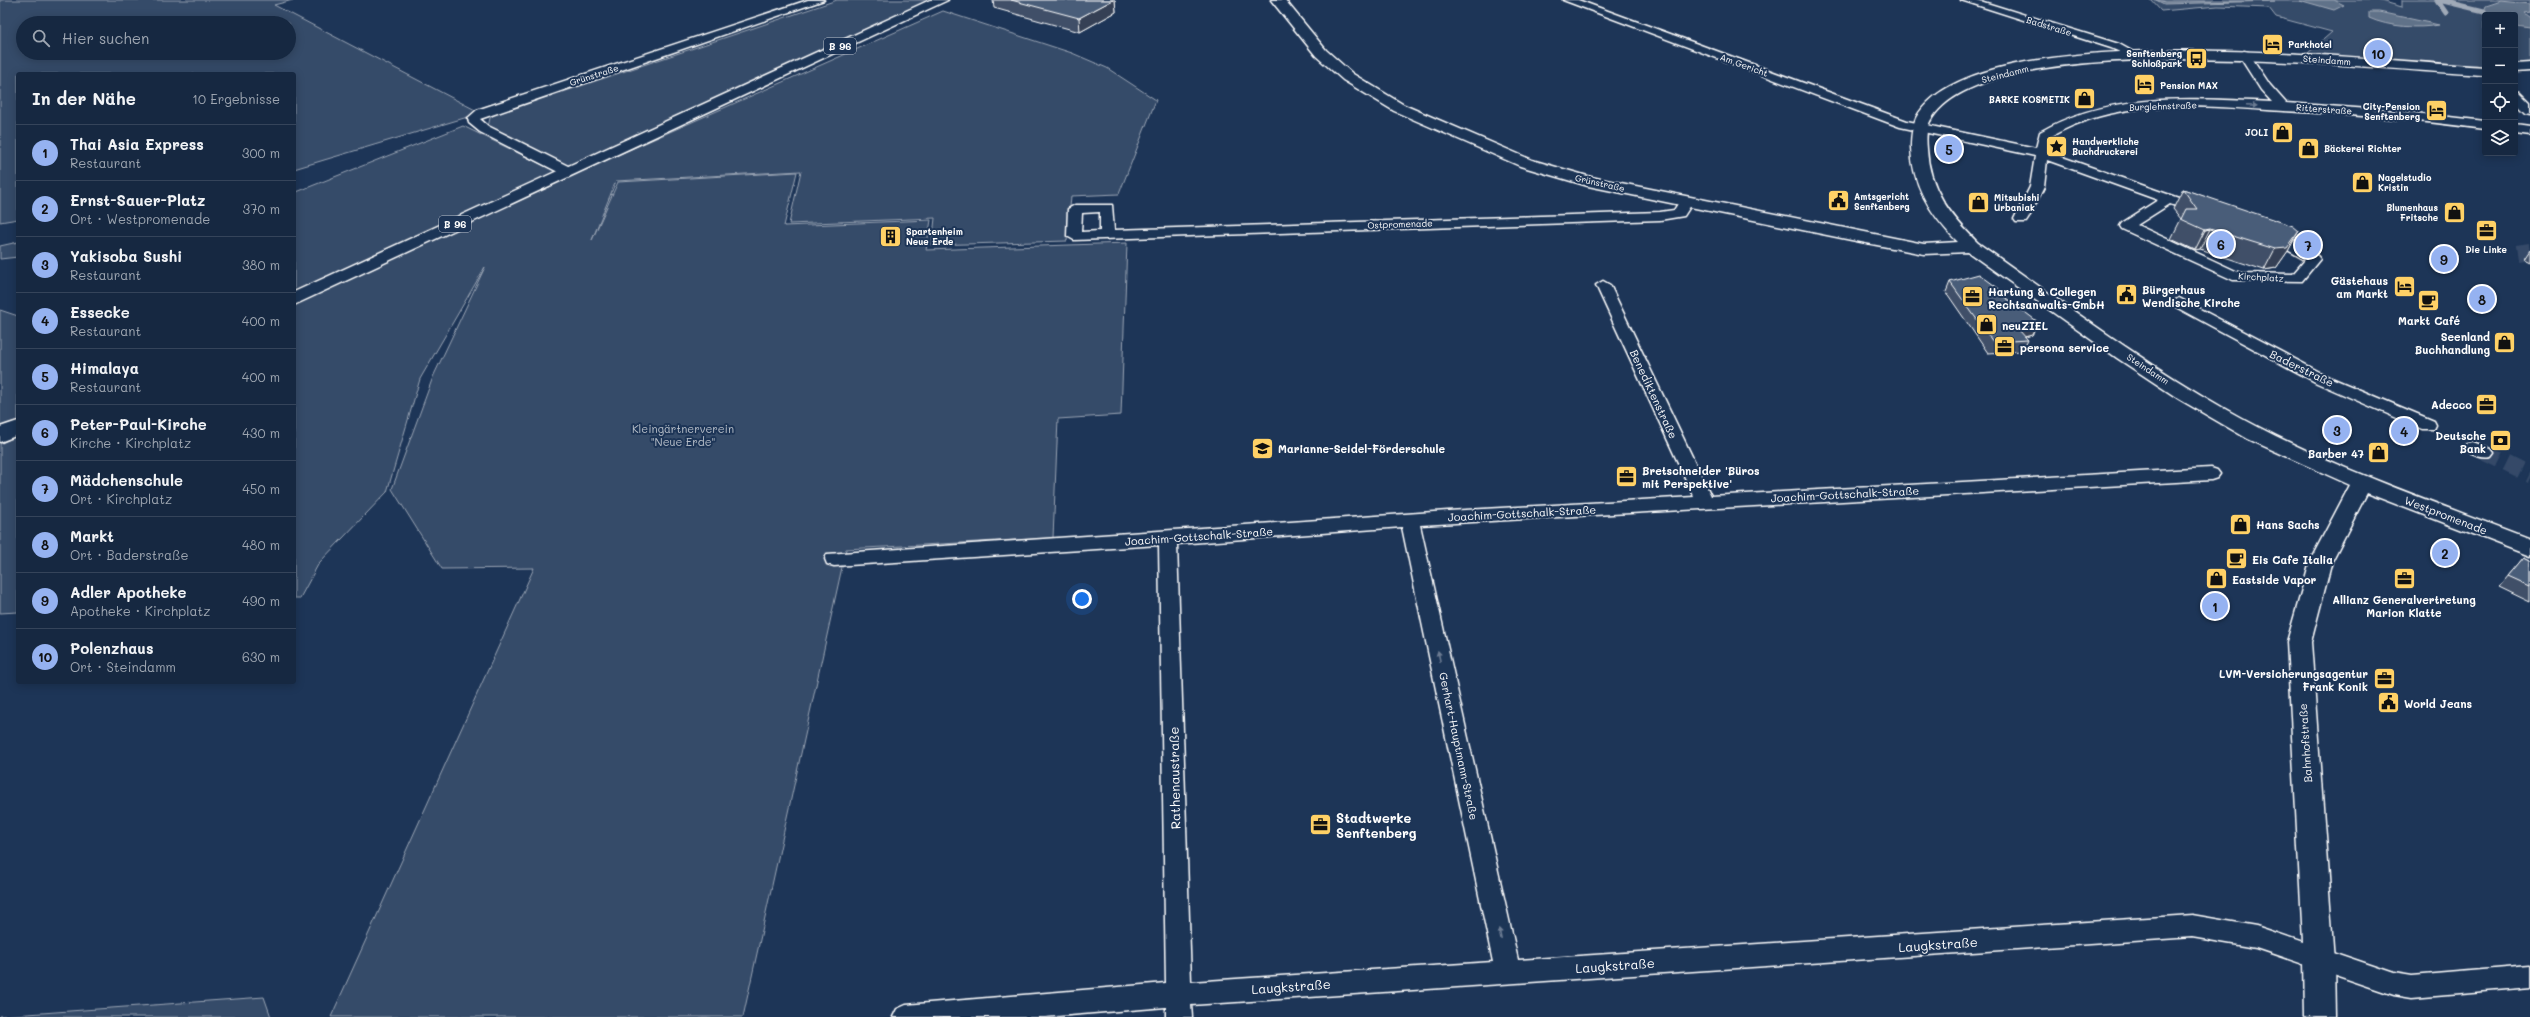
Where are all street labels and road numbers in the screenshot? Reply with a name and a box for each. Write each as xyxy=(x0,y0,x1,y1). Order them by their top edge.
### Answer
street label: Badstraße xyxy=(2025,14,2073,38)
road number: B 96 xyxy=(824,38,856,54)
street label: Am Gericht xyxy=(1719,51,1769,79)
street label: Steindamm xyxy=(2303,53,2351,67)
street label: Grünstraße xyxy=(568,62,620,88)
street label: Steindamm xyxy=(1980,63,2030,85)
street label: Burglehnstraße xyxy=(2129,99,2197,113)
street label: Ritterstraße xyxy=(2296,102,2352,116)
street label: Grünstraße xyxy=(1574,172,1626,194)
road number: B 96 xyxy=(439,216,471,232)
street label: Ostpromenade xyxy=(1367,217,1433,231)
street label: Kirchplatz xyxy=(2238,270,2284,284)
street label: Baderstraße xyxy=(2268,346,2337,390)
street label: Benediktenstraße xyxy=(1627,347,1681,441)
street label: Steindamm xyxy=(2125,351,2171,387)
street label: Joachim-Gottschalk-Straße xyxy=(1770,483,1920,505)
street label: Westpromenade xyxy=(2402,492,2490,538)
street label: Joachim-Gottschalk-Straße xyxy=(1447,502,1597,524)
street label: Joachim-Gottschalk-Straße xyxy=(1124,523,1274,549)
street label: Gerhart-Hauptmann-Straße xyxy=(1436,671,1482,821)
street label: Bahnhofstraße xyxy=(2295,703,2315,783)
street label: Rathenaustraße xyxy=(1165,726,1183,830)
street label: Laugkstraße xyxy=(1898,933,1978,955)
street label: Laugkstraße xyxy=(1575,954,1655,976)
street label: Laugkstraße xyxy=(1251,975,1331,997)

